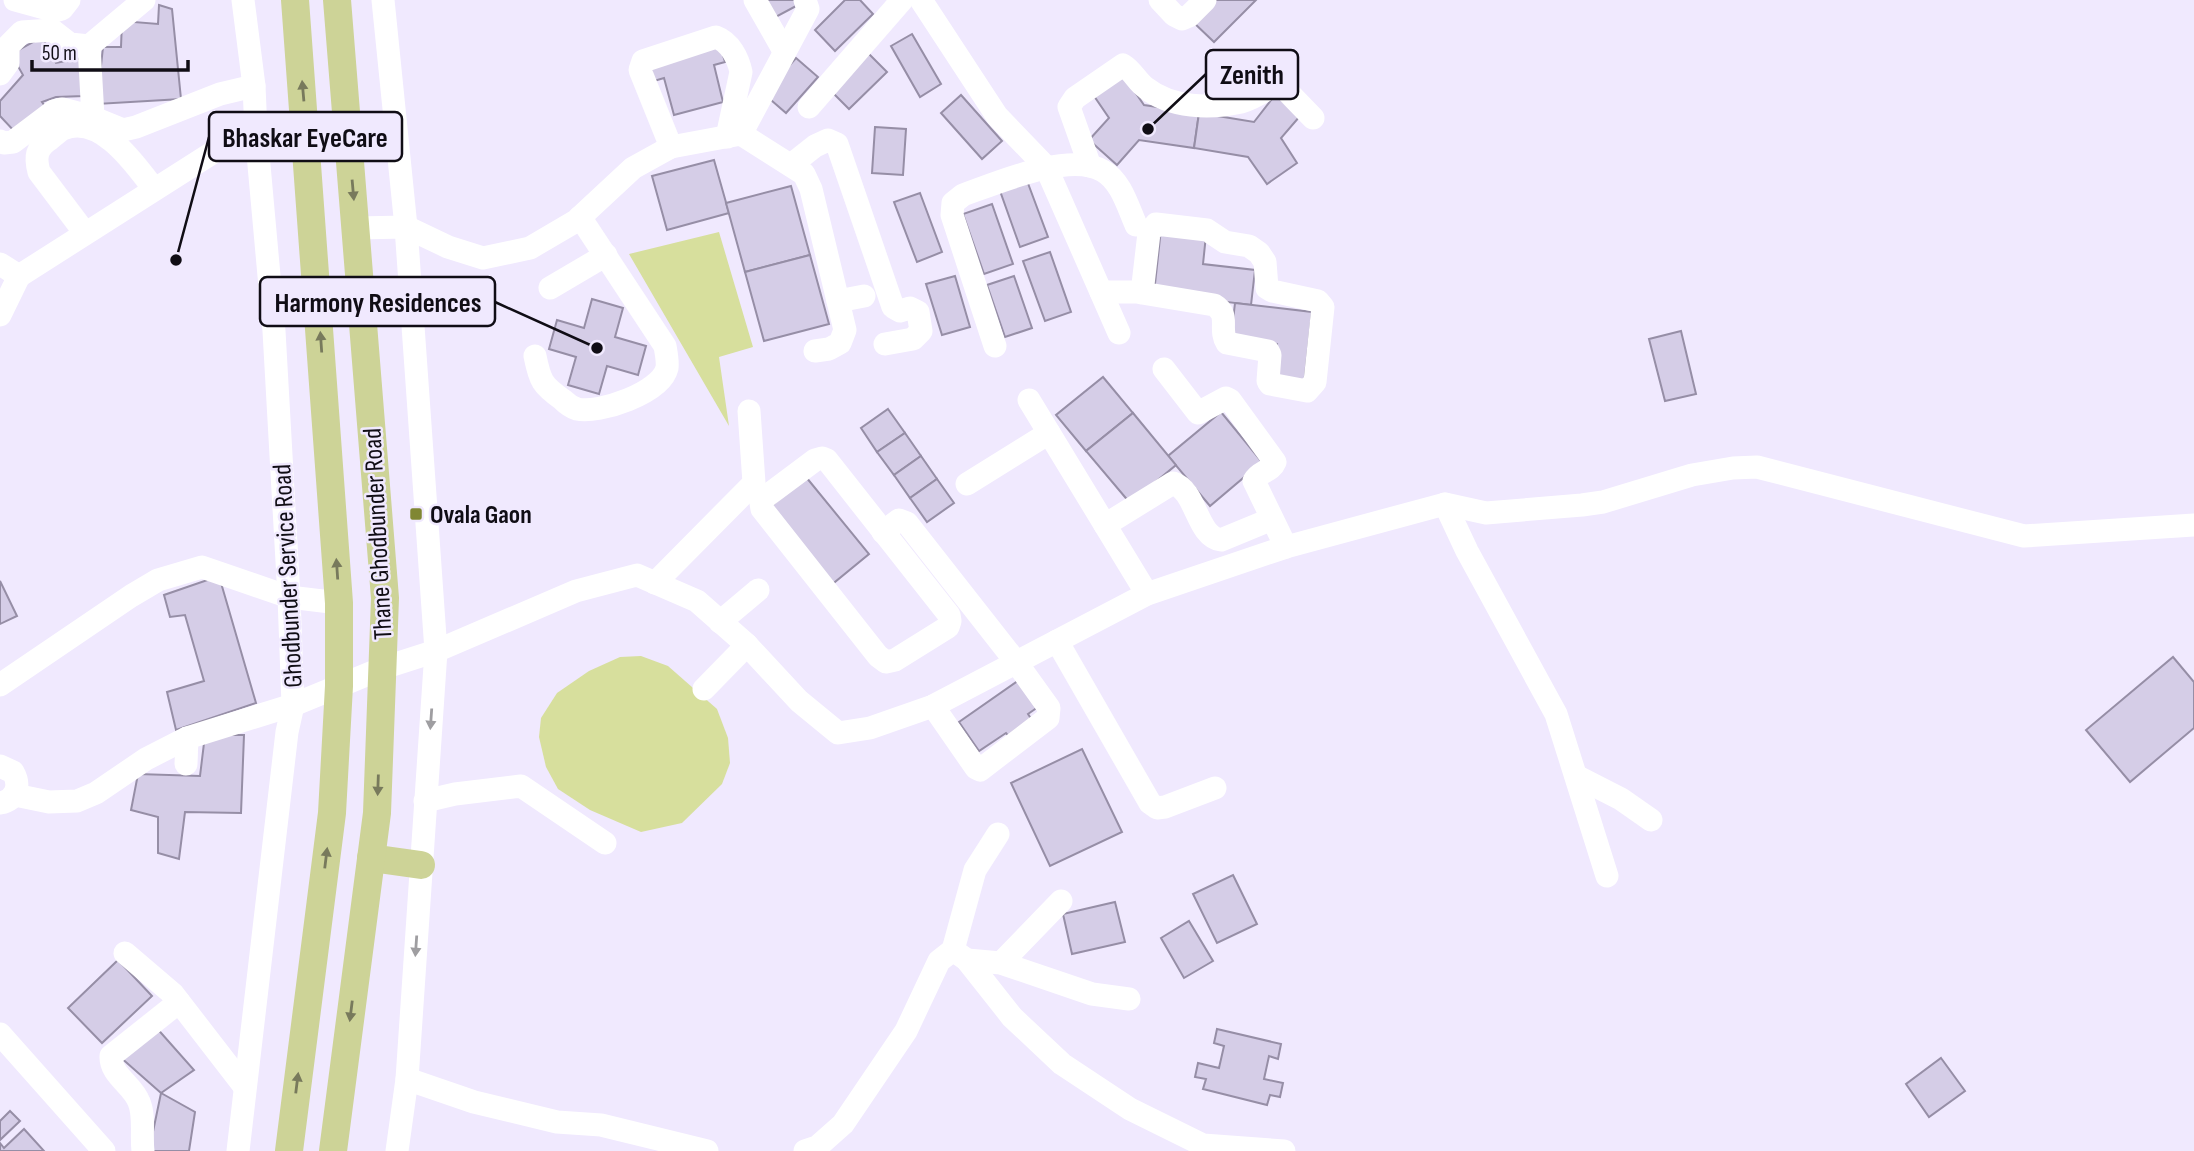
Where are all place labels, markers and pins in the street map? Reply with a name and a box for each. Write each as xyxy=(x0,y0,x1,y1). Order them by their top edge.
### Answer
callout: Zenith xyxy=(1206,50,1298,99)
callout: Bhaskar EyeCare xyxy=(209,112,402,161)
callout: Harmony Residences xyxy=(260,277,495,326)
place label: Ovala Gaon xyxy=(430,500,532,531)
marker: Ovala Gaon xyxy=(408,506,424,522)

